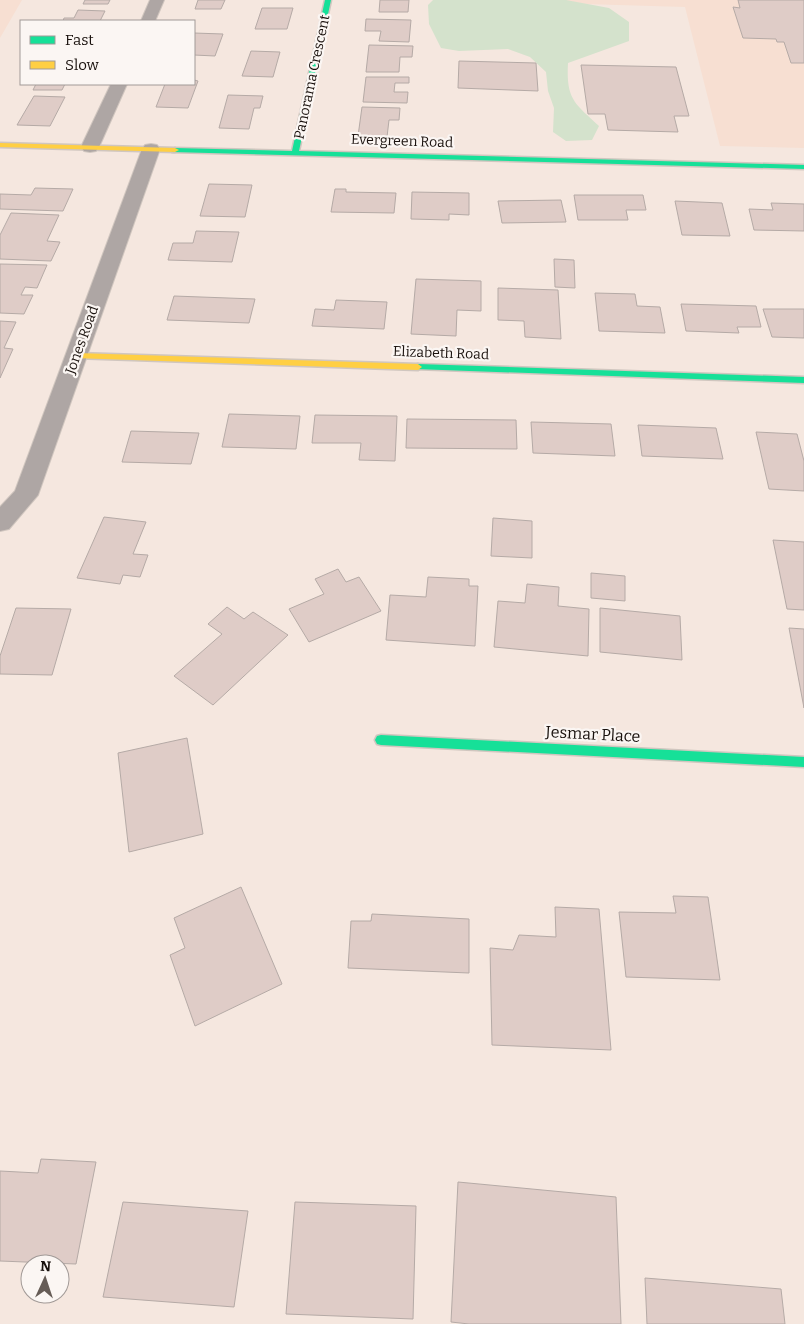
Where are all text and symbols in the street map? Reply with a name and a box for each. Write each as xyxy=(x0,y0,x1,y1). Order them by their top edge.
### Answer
street label: Panorama Crescent xyxy=(290,13,334,141)
legend xyxy=(20,20,195,85)
text: Fast xyxy=(65,31,94,49)
text: Slow xyxy=(65,56,100,74)
street label: Evergreen Road xyxy=(351,131,453,151)
street label: Jones Road xyxy=(61,304,102,377)
street label: Elizabeth Road xyxy=(393,343,489,363)
street label: Jesmar Place xyxy=(544,722,641,746)
north arrow xyxy=(20,1254,70,1304)
text: N xyxy=(40,1258,52,1275)

